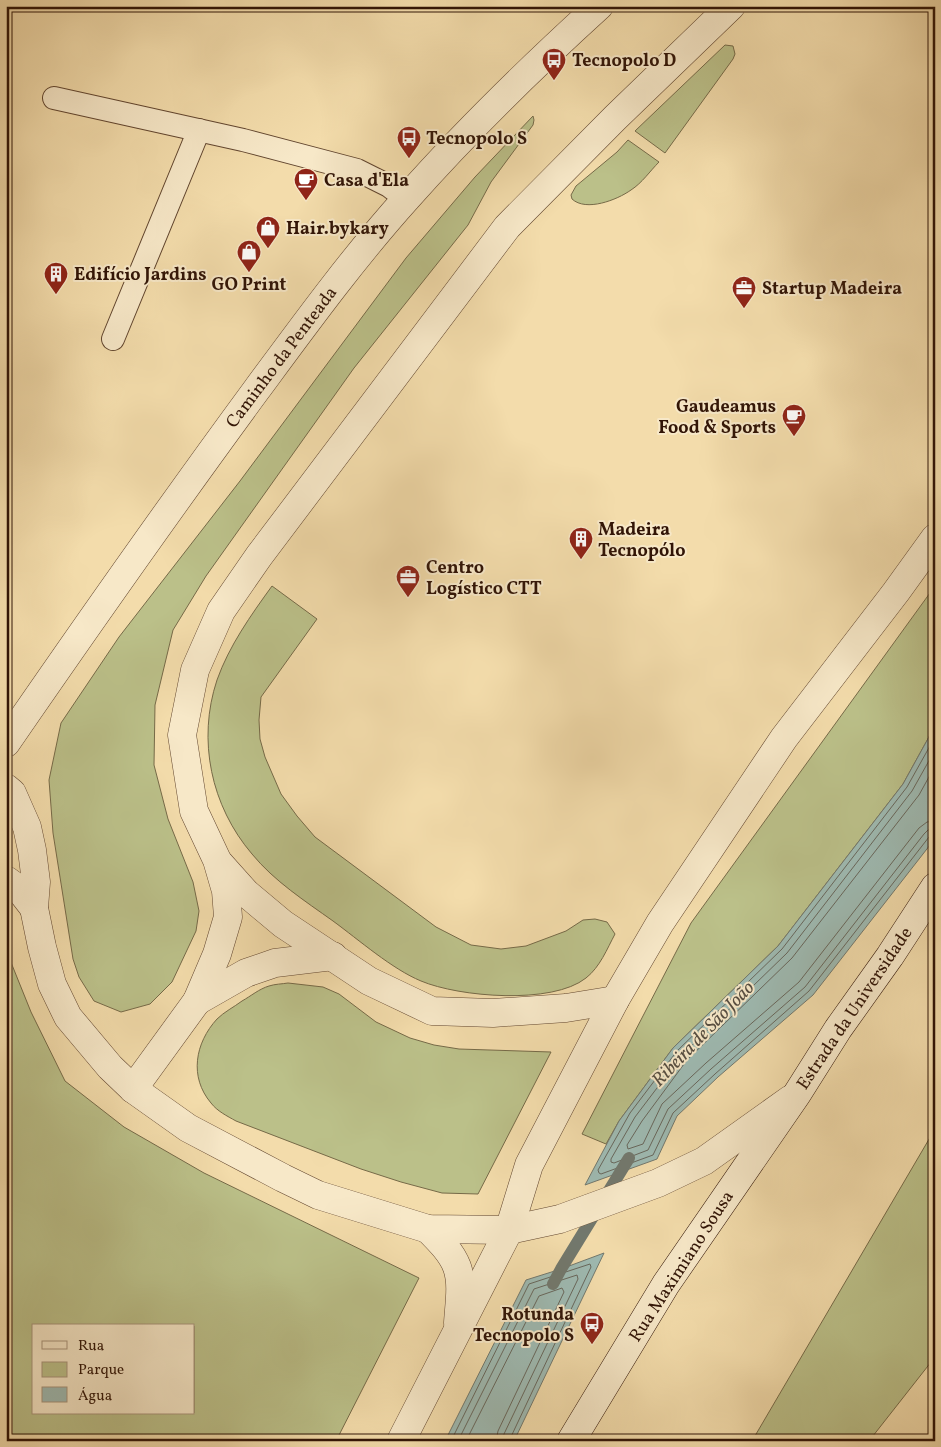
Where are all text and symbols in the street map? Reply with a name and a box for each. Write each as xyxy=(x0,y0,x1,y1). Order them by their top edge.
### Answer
bus stop icon: Tecnopolo D xyxy=(541,47,567,81)
place label: Tecnopolo D xyxy=(572,49,676,74)
bus stop icon: Tecnopolo S xyxy=(396,125,422,159)
place label: Tecnopolo S xyxy=(426,127,527,152)
cafe icon: Casa d'Ela xyxy=(293,167,319,201)
place label: Casa d'Ela xyxy=(324,169,409,194)
shop icon: Hair.bykary xyxy=(255,215,281,249)
place label: Hair.bykary xyxy=(286,217,389,242)
shop icon: GO Print xyxy=(236,239,262,273)
building icon: Edifício Jardins xyxy=(43,261,69,295)
place label: Edifício Jardins xyxy=(74,263,207,288)
place label: GO Print xyxy=(212,273,287,298)
office icon: Startup Madeira xyxy=(731,275,757,309)
place label: Startup Madeira xyxy=(762,277,902,302)
street label: Caminho da Penteada xyxy=(221,282,344,434)
place label: Gaudeamus Food & Sports xyxy=(658,395,776,441)
cafe icon: Gaudeamus Food & Sports xyxy=(781,403,807,437)
place label: Madeira Tecnopólo xyxy=(598,518,686,564)
building icon: Madeira Tecnopólo xyxy=(568,526,594,560)
place label: Centro Logístico CTT xyxy=(426,556,542,602)
office icon: Centro Logístico CTT xyxy=(395,564,421,598)
street label: Estrada da Universidade xyxy=(791,923,919,1095)
water label: Ribeira de São João xyxy=(646,976,761,1093)
street label: Rua Maximiano Sousa xyxy=(624,1186,741,1347)
place label: Rotunda Tecnopolo S xyxy=(473,1303,574,1349)
bus stop icon: Rotunda Tecnopolo S xyxy=(579,1311,605,1345)
legend xyxy=(32,1324,195,1414)
text: Rua xyxy=(78,1336,104,1357)
text: Parque xyxy=(78,1360,124,1381)
text: Água xyxy=(78,1386,112,1407)

